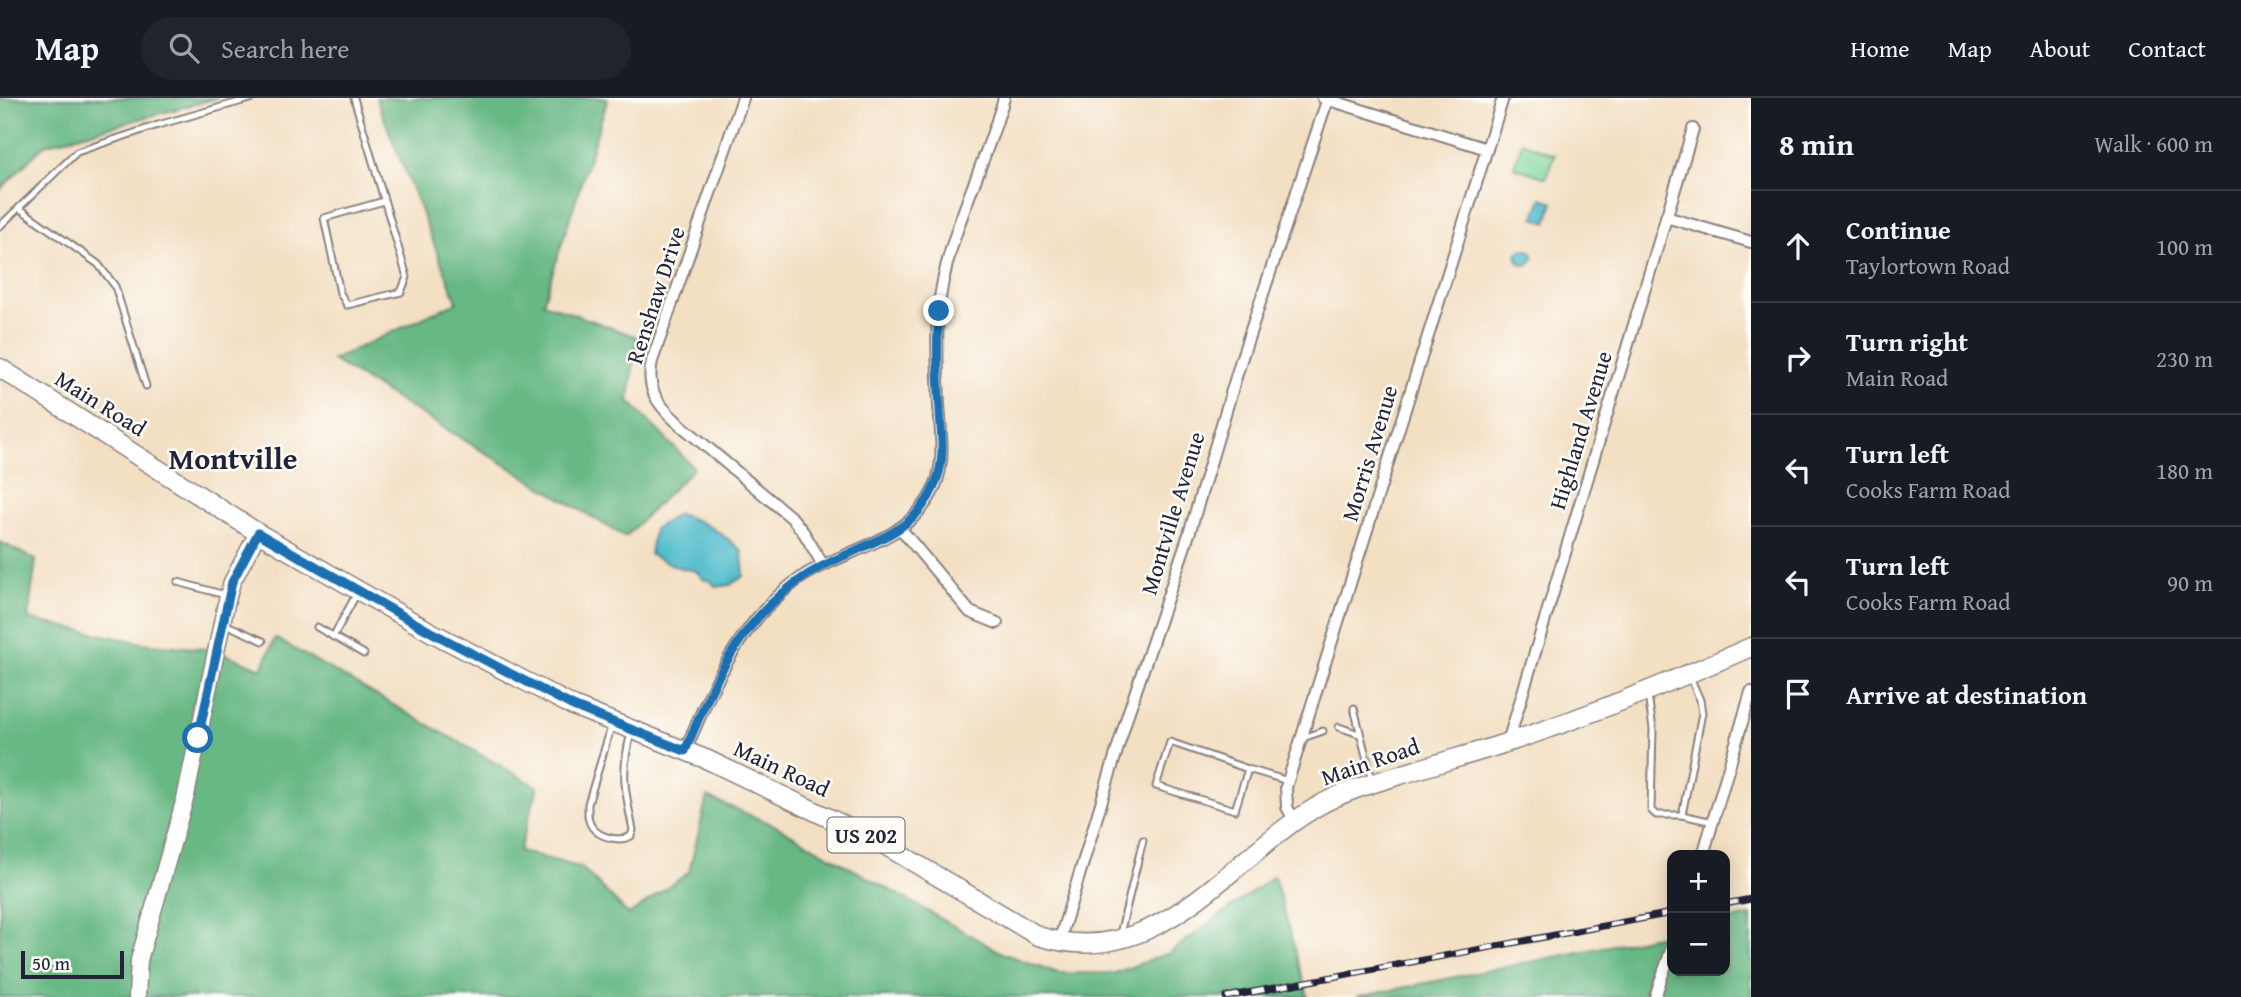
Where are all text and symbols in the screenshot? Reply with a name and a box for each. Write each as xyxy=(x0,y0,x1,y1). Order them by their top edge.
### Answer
search box xyxy=(141,17,631,80)
text: Map xyxy=(35,24,99,72)
icon: search xyxy=(165,29,203,67)
text: Search here xyxy=(221,29,349,68)
text: Home xyxy=(1851,31,1910,66)
text: Map xyxy=(1948,31,1992,66)
text: About xyxy=(2030,31,2090,66)
text: Contact xyxy=(2128,31,2206,66)
text: 8 min xyxy=(1779,122,1854,166)
text: Walk · 600 m xyxy=(2094,127,2213,160)
text: Continue xyxy=(1846,210,1951,249)
street label: Renshaw Drive xyxy=(617,222,693,368)
icon: ahead xyxy=(1779,227,1817,265)
text: 100 m xyxy=(2156,230,2213,263)
text: Taylortown Road xyxy=(1846,249,2010,282)
route end xyxy=(923,295,954,326)
text: Turn right xyxy=(1846,322,1968,361)
icon: right xyxy=(1779,339,1817,377)
text: 230 m xyxy=(2156,342,2213,375)
street label: Highland Avenue xyxy=(1540,347,1620,513)
text: Main Road xyxy=(1846,361,1948,394)
street label: Main Road xyxy=(49,362,154,444)
street label: Morris Avenue xyxy=(1333,381,1405,525)
street label: Montville Avenue xyxy=(1132,427,1212,599)
text: Turn left xyxy=(1846,434,1949,473)
district label: Montville xyxy=(169,436,297,480)
icon: left xyxy=(1779,451,1817,489)
text: 180 m xyxy=(2156,454,2213,487)
text: Cooks Farm Road xyxy=(1846,473,2011,506)
text: Turn left xyxy=(1846,546,1949,585)
icon: left xyxy=(1779,563,1817,601)
text: 90 m xyxy=(2167,566,2213,599)
text: Cooks Farm Road xyxy=(1846,585,2011,618)
icon: arrive xyxy=(1779,675,1817,713)
text: Arrive at destination xyxy=(1846,675,2087,714)
route start xyxy=(182,722,213,753)
street label: Main Road xyxy=(1316,729,1424,793)
street label: Main Road xyxy=(729,731,836,805)
road number: US 202 xyxy=(828,818,904,852)
map controls xyxy=(1667,850,1730,976)
button: + xyxy=(1667,850,1730,913)
button: − xyxy=(1667,913,1730,976)
scale bar xyxy=(21,948,124,980)
text: 50 m xyxy=(32,949,70,977)

